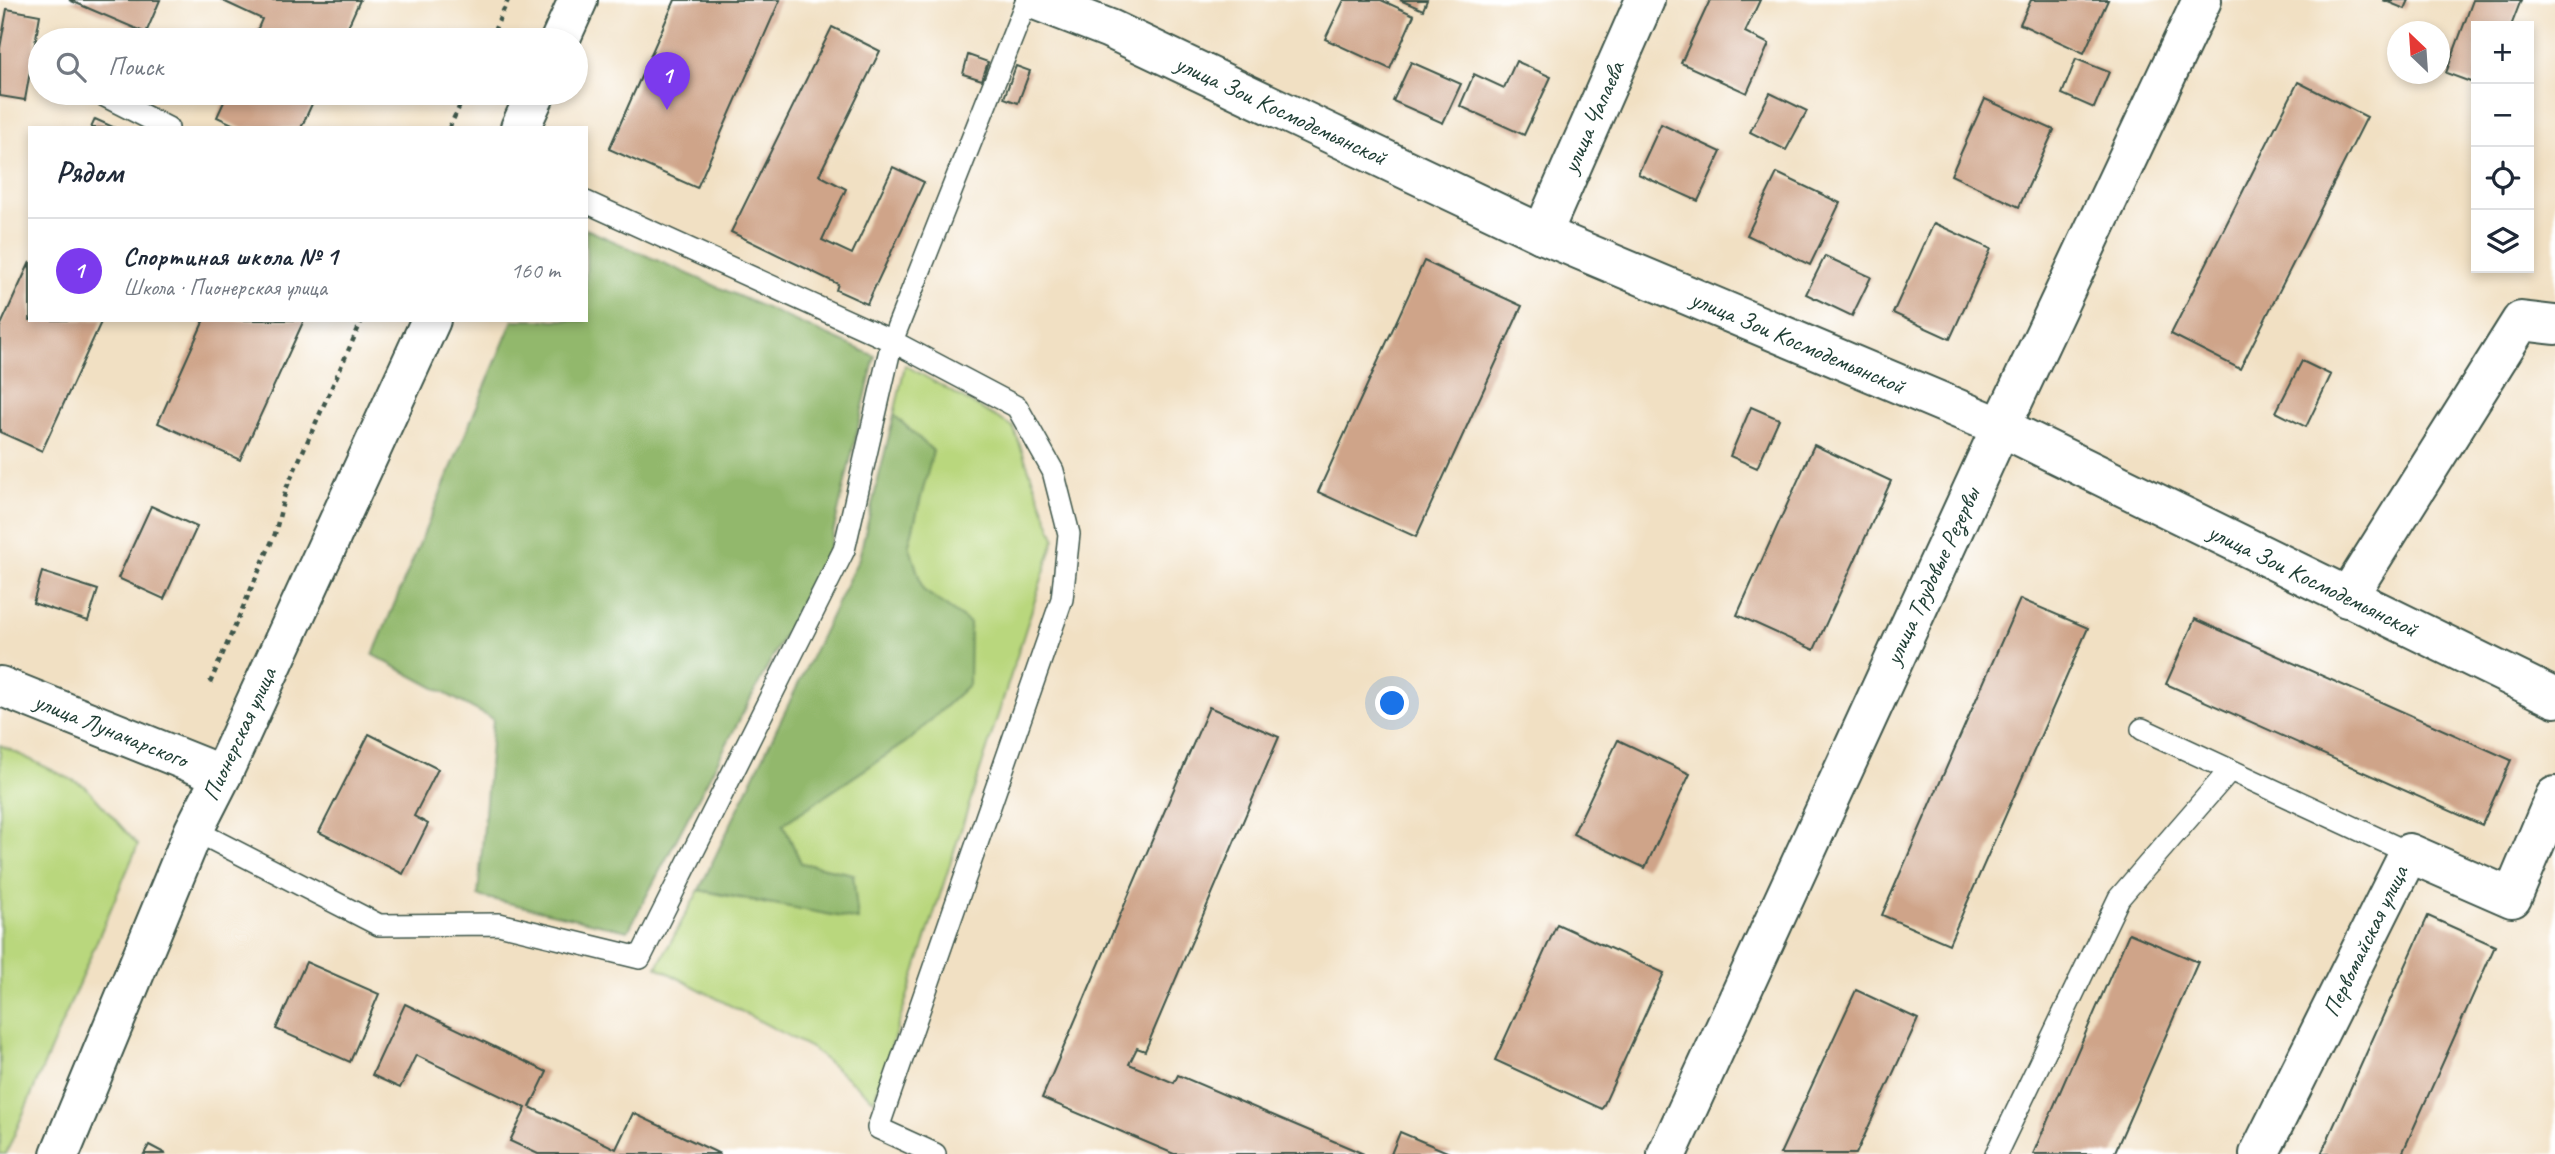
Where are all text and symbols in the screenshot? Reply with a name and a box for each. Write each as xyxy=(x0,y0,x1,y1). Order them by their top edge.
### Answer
north arrow xyxy=(2387,21,2450,84)
map controls xyxy=(2471,21,2534,273)
button: + xyxy=(2471,21,2534,84)
search box xyxy=(28,28,588,105)
street label: улица Зои Космодемьянской xyxy=(1169,47,1393,173)
icon: search xyxy=(52,48,90,86)
text: Поиск xyxy=(108,50,163,83)
pin: 1 xyxy=(644,52,690,110)
street label: улица Чапаева xyxy=(1554,55,1632,179)
button: − xyxy=(2471,84,2534,147)
button: locate xyxy=(2471,147,2534,210)
text: Рядом xyxy=(56,153,123,191)
button: layers xyxy=(2471,210,2534,273)
text: Спортиная школа № 1 xyxy=(123,240,338,273)
text: 1 xyxy=(74,256,84,285)
text: 160 m xyxy=(511,256,560,285)
text: Школа · Пионерская улица xyxy=(123,273,327,302)
street label: улица Зои Космодемьянской xyxy=(1685,283,1911,401)
street label: улица Трудовые Резервы xyxy=(1877,480,1988,672)
street label: улица Зои Космодемьянской xyxy=(2202,515,2424,645)
street label: Пионерская улица xyxy=(195,661,284,805)
street label: улица Луначарского xyxy=(28,685,194,775)
your location xyxy=(1375,686,1409,720)
street label: Первомайская улица xyxy=(2315,859,2415,1022)

